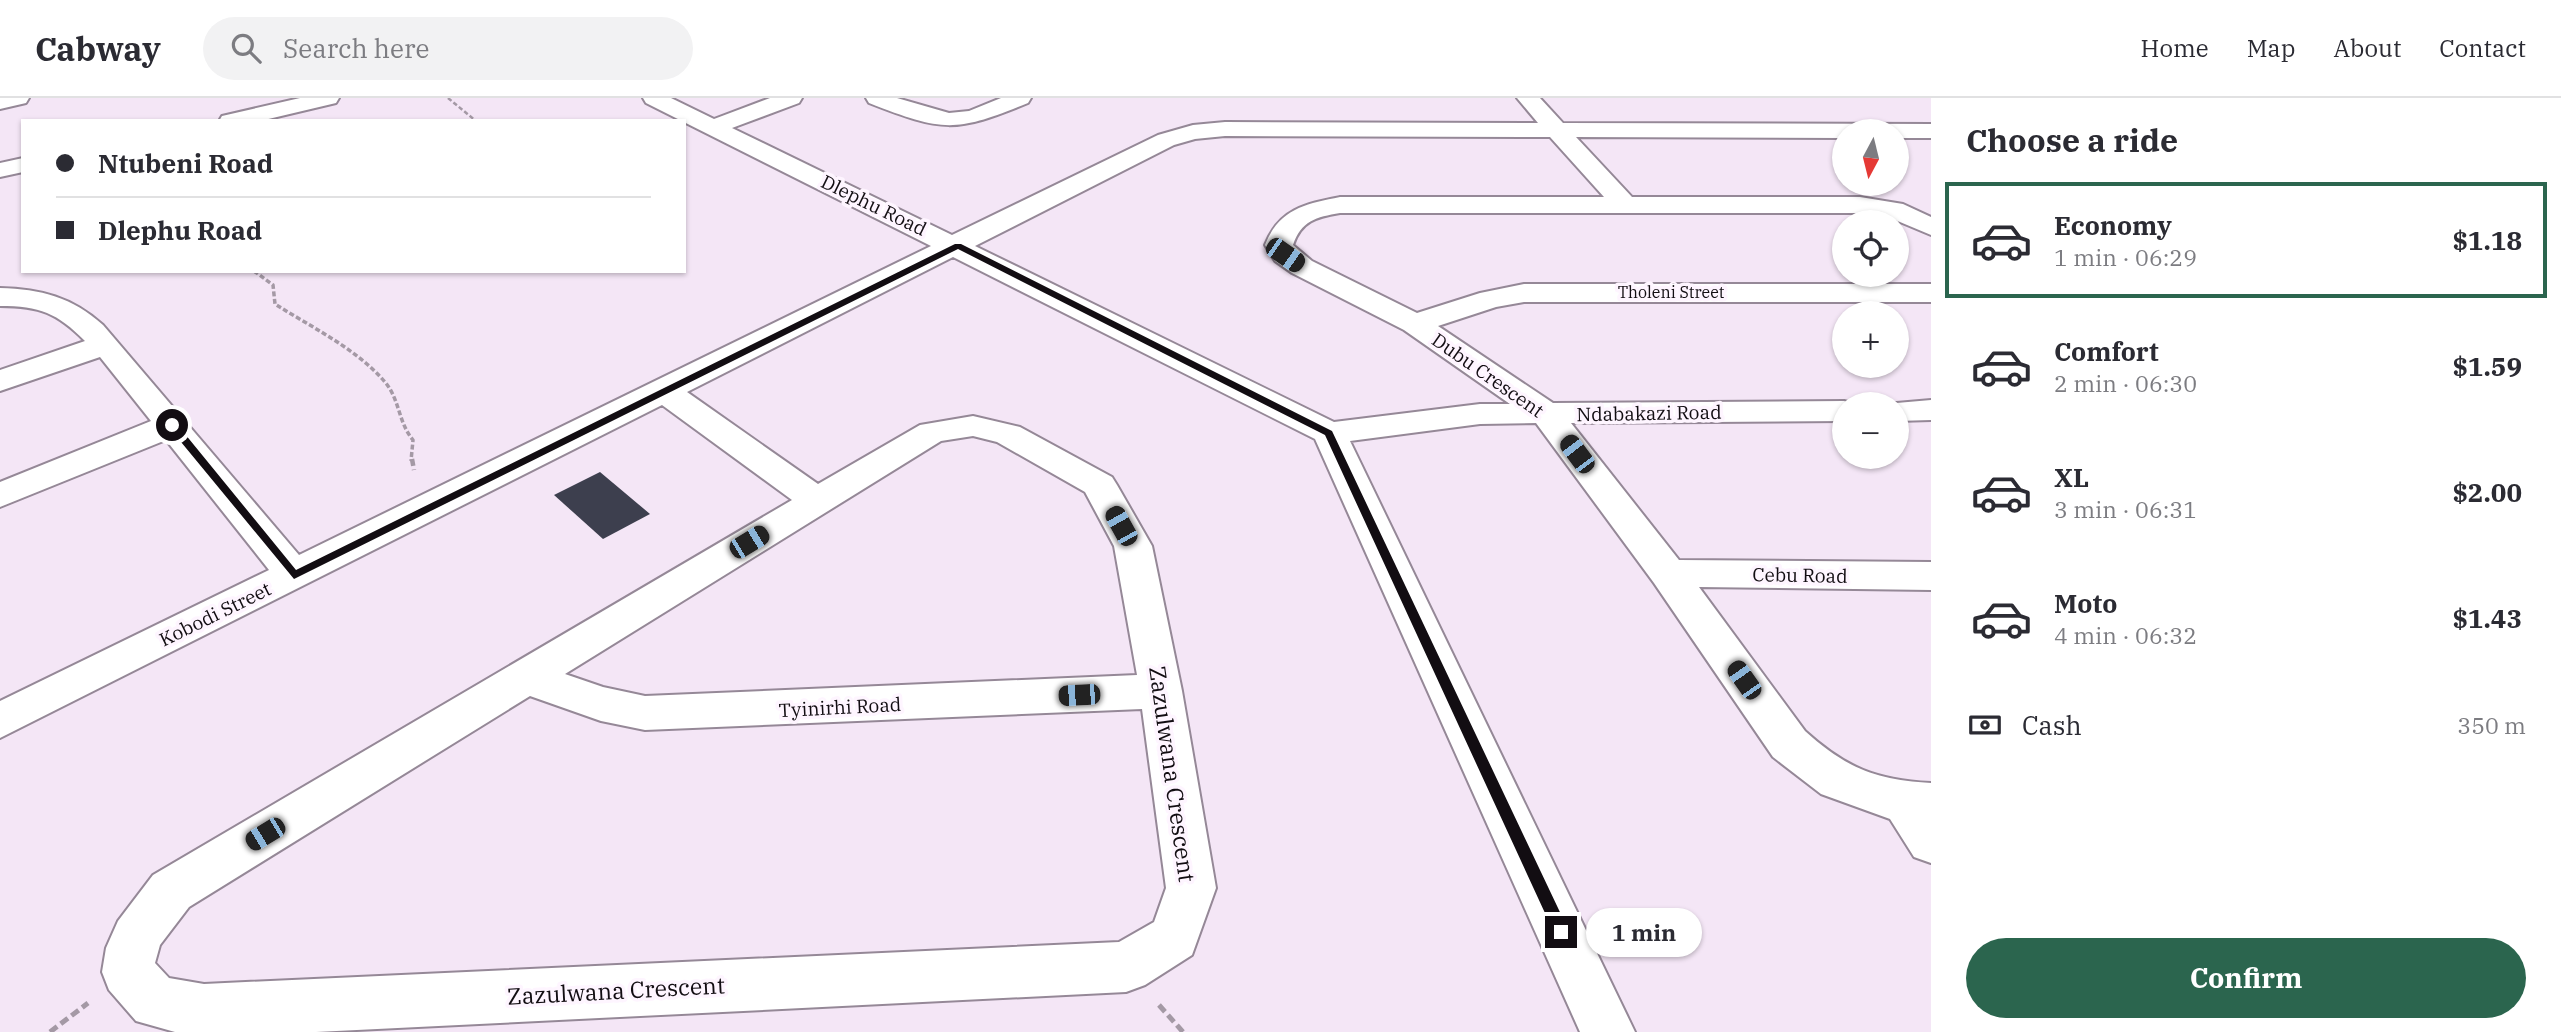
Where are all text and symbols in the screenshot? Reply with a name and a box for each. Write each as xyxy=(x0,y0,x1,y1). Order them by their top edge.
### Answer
search box xyxy=(203,17,693,80)
text: Cabway xyxy=(35,27,161,70)
icon: search xyxy=(227,29,265,67)
text: Search here xyxy=(283,31,429,65)
text: Home xyxy=(2141,32,2209,64)
text: Map xyxy=(2247,32,2295,64)
text: About xyxy=(2333,32,2401,64)
text: Contact xyxy=(2439,32,2526,64)
north arrow xyxy=(1832,119,1909,196)
map controls xyxy=(1832,119,1909,469)
text: Choose a ride xyxy=(1966,119,2178,161)
text: Ntubeni Road xyxy=(98,146,273,180)
street label: Dlephu Road xyxy=(817,169,931,241)
text: Economy xyxy=(2054,208,2172,242)
icon: car xyxy=(1970,209,2033,272)
button: locate xyxy=(1832,210,1909,287)
text: Dlephu Road xyxy=(98,213,262,247)
text: $1.18 xyxy=(2452,223,2522,257)
car xyxy=(1262,234,1309,276)
text: 1 min · 06:29 xyxy=(2054,242,2197,272)
street label: Tholeni Street xyxy=(1618,282,1725,302)
button: + xyxy=(1832,301,1909,378)
street label: Dubu Crescent xyxy=(1427,328,1549,423)
text: Comfort xyxy=(2054,334,2159,368)
icon: car xyxy=(1970,335,2033,398)
text: $1.59 xyxy=(2452,349,2522,383)
text: 2 min · 06:30 xyxy=(2054,368,2197,398)
button: − xyxy=(1832,392,1909,469)
street label: Ndabakazi Road xyxy=(1576,400,1722,426)
route start xyxy=(156,409,188,441)
car xyxy=(1556,431,1599,477)
text: XL xyxy=(2054,460,2089,494)
icon: car xyxy=(1970,461,2033,524)
text: $2.00 xyxy=(2452,475,2522,509)
text: 3 min · 06:31 xyxy=(2054,494,2197,524)
car xyxy=(1102,503,1141,549)
car xyxy=(726,522,773,562)
street label: Cebu Road xyxy=(1752,562,1848,588)
street label: Kobodi Street xyxy=(155,576,275,651)
text: Moto xyxy=(2054,586,2117,620)
icon: car xyxy=(1970,587,2033,650)
text: $1.43 xyxy=(2452,601,2522,635)
text: 4 min · 06:32 xyxy=(2054,620,2197,650)
car xyxy=(1724,657,1765,703)
street label: Zazulwana Crescent xyxy=(1143,664,1203,884)
car xyxy=(1058,683,1101,707)
street label: Tyinirhi Road xyxy=(778,692,902,722)
icon: cash xyxy=(1966,706,2004,744)
text: Cash xyxy=(2022,708,2082,742)
text: 350 m xyxy=(2457,710,2526,740)
car xyxy=(242,814,289,854)
callout: 1 min xyxy=(1586,908,1701,956)
route end xyxy=(1545,916,1577,948)
text: 1 min xyxy=(1612,917,1676,947)
button: Confirm xyxy=(1966,938,2526,1018)
street label: Zazulwana Crescent xyxy=(506,969,726,1011)

